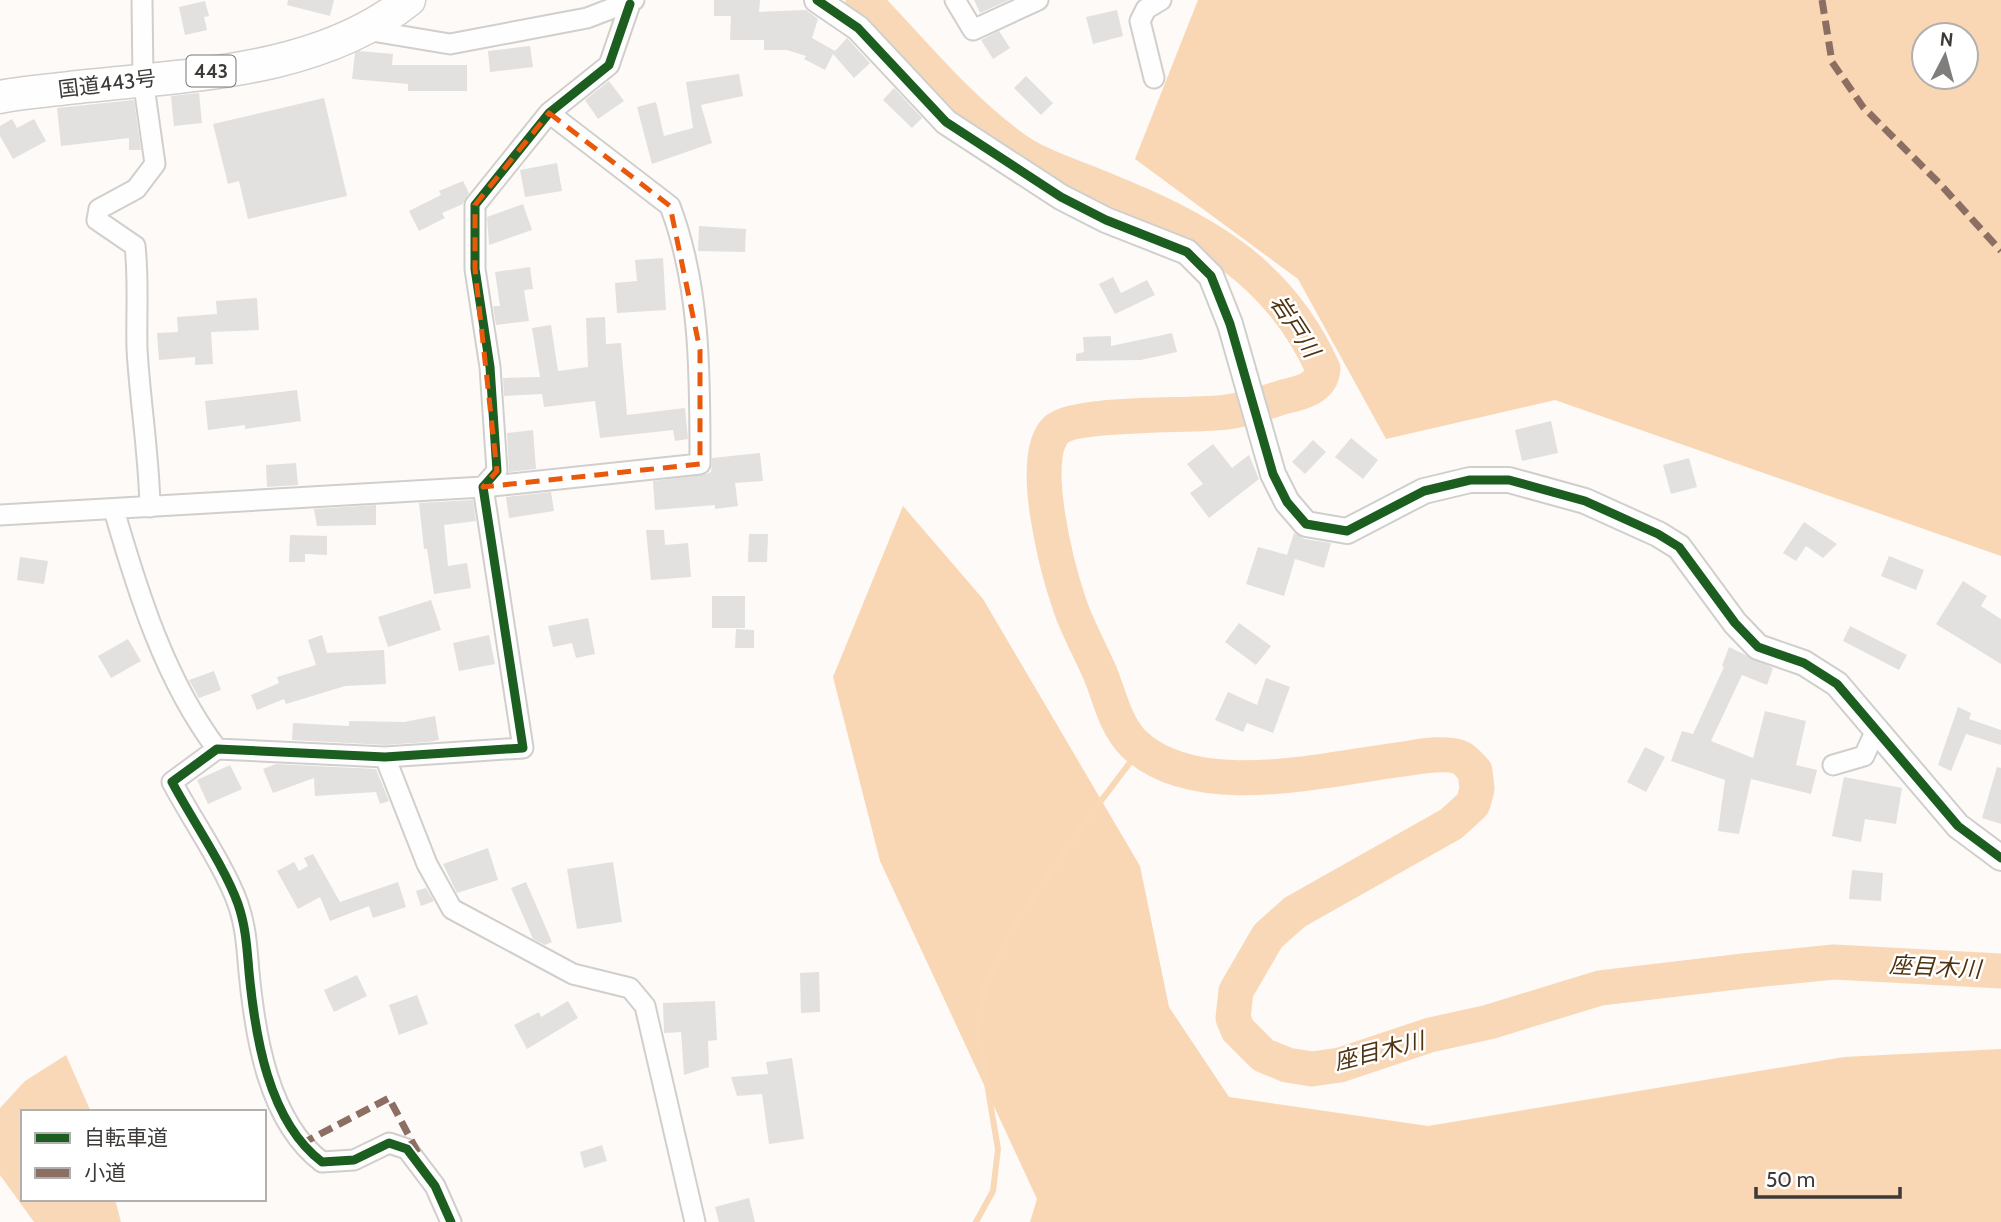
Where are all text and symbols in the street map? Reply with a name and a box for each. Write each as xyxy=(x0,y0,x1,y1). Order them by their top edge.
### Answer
north arrow xyxy=(1910,21,1980,91)
text: N xyxy=(1939,27,1955,52)
road number: 443 xyxy=(186,55,235,86)
street label: 国道443号 xyxy=(56,65,157,102)
water label: 岩戸川 xyxy=(1264,289,1327,365)
water label: 座目木川 xyxy=(1888,951,1985,984)
water label: 座目木川 xyxy=(1331,1026,1430,1076)
legend xyxy=(21,1110,266,1201)
text: 自転車道 xyxy=(84,1125,168,1150)
scale bar xyxy=(1756,1156,1899,1200)
text: 小道 xyxy=(84,1160,126,1185)
text: 50 m xyxy=(1766,1167,1815,1192)

